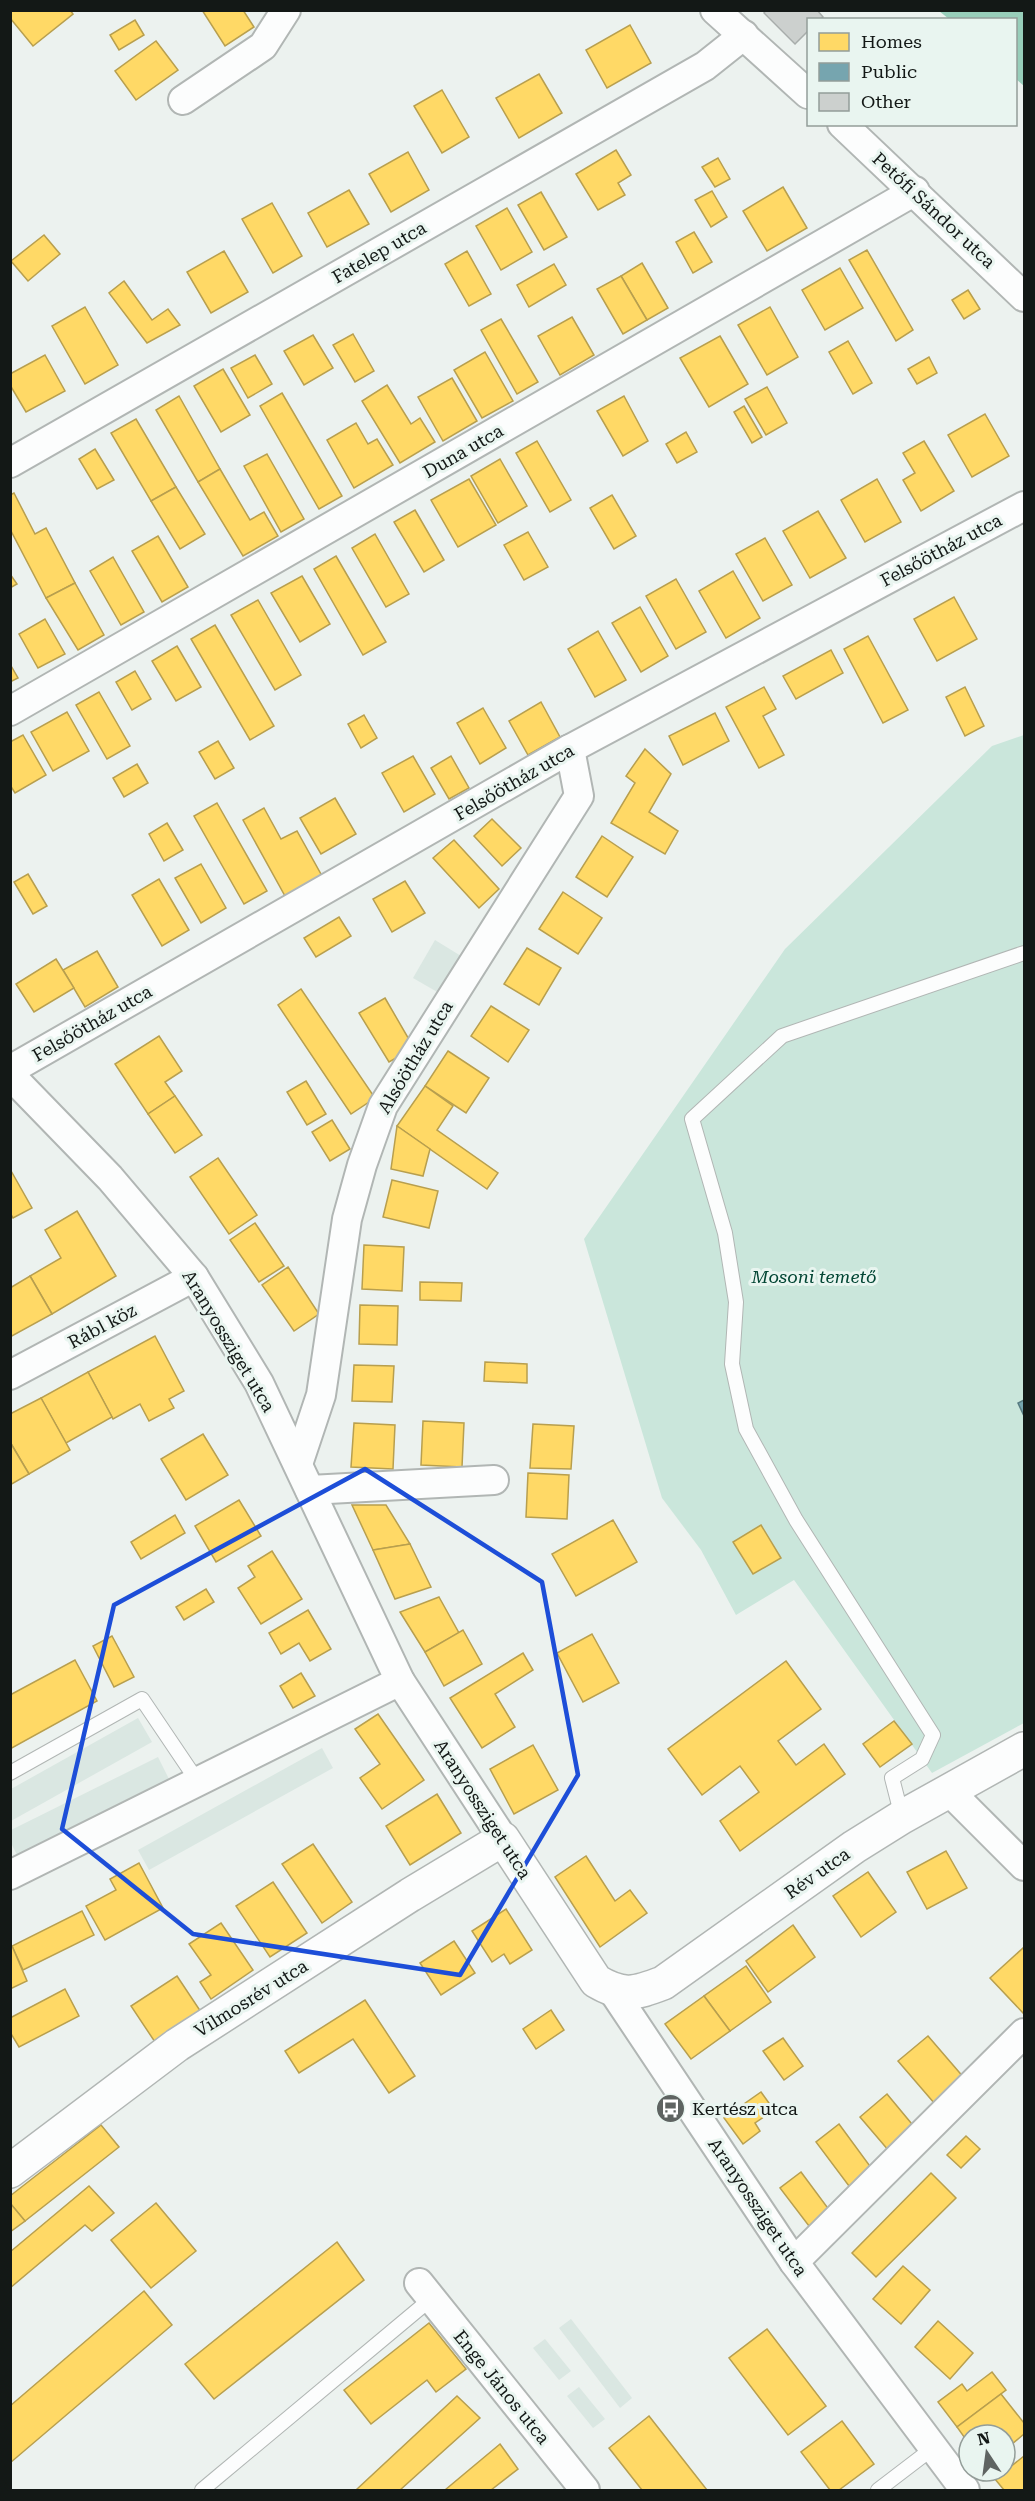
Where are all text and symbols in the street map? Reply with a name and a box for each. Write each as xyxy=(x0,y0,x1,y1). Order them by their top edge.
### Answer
legend xyxy=(807,18,1017,126)
text: Homes xyxy=(861,31,922,52)
text: Public xyxy=(861,61,917,82)
text: Other xyxy=(861,91,911,112)
street label: Petőfi Sándor utca xyxy=(868,148,1000,272)
street label: Fatelep utca xyxy=(328,217,430,287)
street label: Duna utca xyxy=(419,420,507,482)
street label: Felsőötház utca xyxy=(877,509,1006,591)
street label: Felsőötház utca xyxy=(451,739,578,825)
street label: Felsőötház utca xyxy=(29,980,156,1066)
street label: Alsóötház utca xyxy=(373,997,457,1117)
street label: Aranyossziget utca xyxy=(178,1266,280,1416)
park label: Mosoni temető xyxy=(751,1266,876,1287)
street label: Rábl köz xyxy=(64,1299,140,1353)
street label: Aranyossziget utca xyxy=(430,1735,536,1883)
street label: Rév utca xyxy=(780,1843,854,1903)
street label: Vilmosrév utca xyxy=(191,1955,312,2041)
bus stop icon: Kertész utca xyxy=(655,2092,687,2124)
place label: Kertész utca xyxy=(692,2098,798,2119)
street label: Aranyossziget utca xyxy=(704,2134,812,2280)
street label: Enge János utca xyxy=(450,2326,554,2448)
north arrow xyxy=(957,2423,1017,2483)
text: N xyxy=(976,2428,992,2450)

